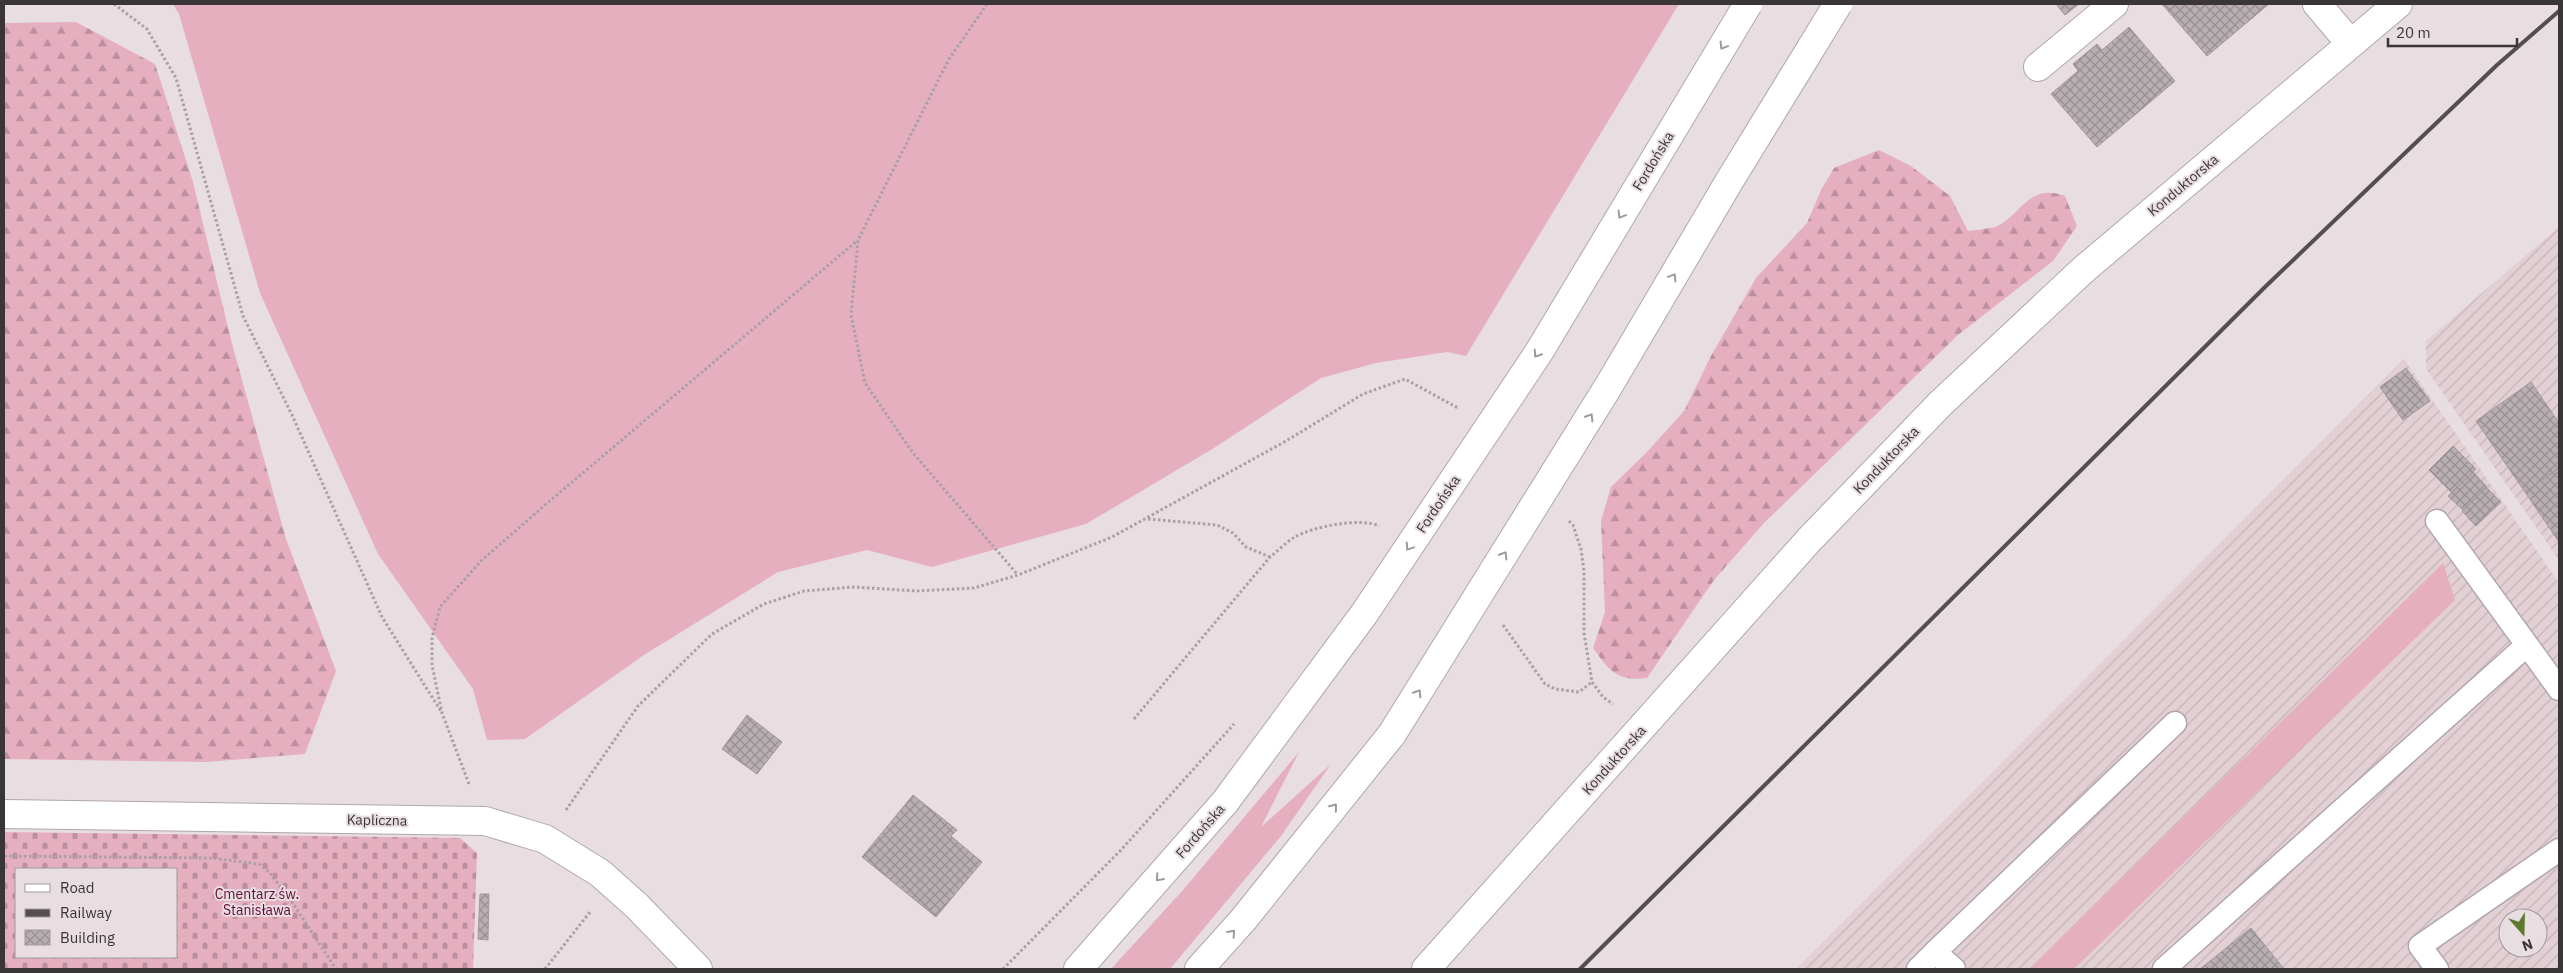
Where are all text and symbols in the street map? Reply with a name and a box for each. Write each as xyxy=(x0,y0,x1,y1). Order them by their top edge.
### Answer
scale bar xyxy=(2388,15,2517,47)
text: 20 m xyxy=(2396,23,2431,42)
one-way arrow xyxy=(1720,40,1730,49)
street label: Fordońska xyxy=(1628,128,1678,194)
street label: Konduktorska xyxy=(2144,150,2223,220)
one-way arrow xyxy=(1618,209,1628,218)
one-way arrow xyxy=(1666,274,1676,283)
one-way arrow xyxy=(1534,348,1544,357)
one-way arrow xyxy=(1583,413,1593,422)
street label: Konduktorska xyxy=(1849,422,1923,498)
street label: Fordońska xyxy=(1412,471,1464,536)
one-way arrow xyxy=(1405,542,1415,551)
one-way arrow xyxy=(1498,551,1507,560)
one-way arrow xyxy=(1412,689,1422,698)
street label: Konduktorska xyxy=(1578,721,1650,798)
street label: Fordońska xyxy=(1172,800,1229,862)
one-way arrow xyxy=(1329,804,1337,813)
street label: Kapliczna xyxy=(347,810,408,830)
legend xyxy=(15,868,178,958)
one-way arrow xyxy=(1156,872,1164,881)
text: Road xyxy=(60,878,95,897)
park label: Cmentarz św. Stanisława xyxy=(215,885,299,919)
text: Railway xyxy=(60,903,113,922)
north arrow xyxy=(2498,908,2548,958)
text: Building xyxy=(60,928,115,947)
one-way arrow xyxy=(1226,930,1235,939)
text: N xyxy=(2520,935,2535,955)

